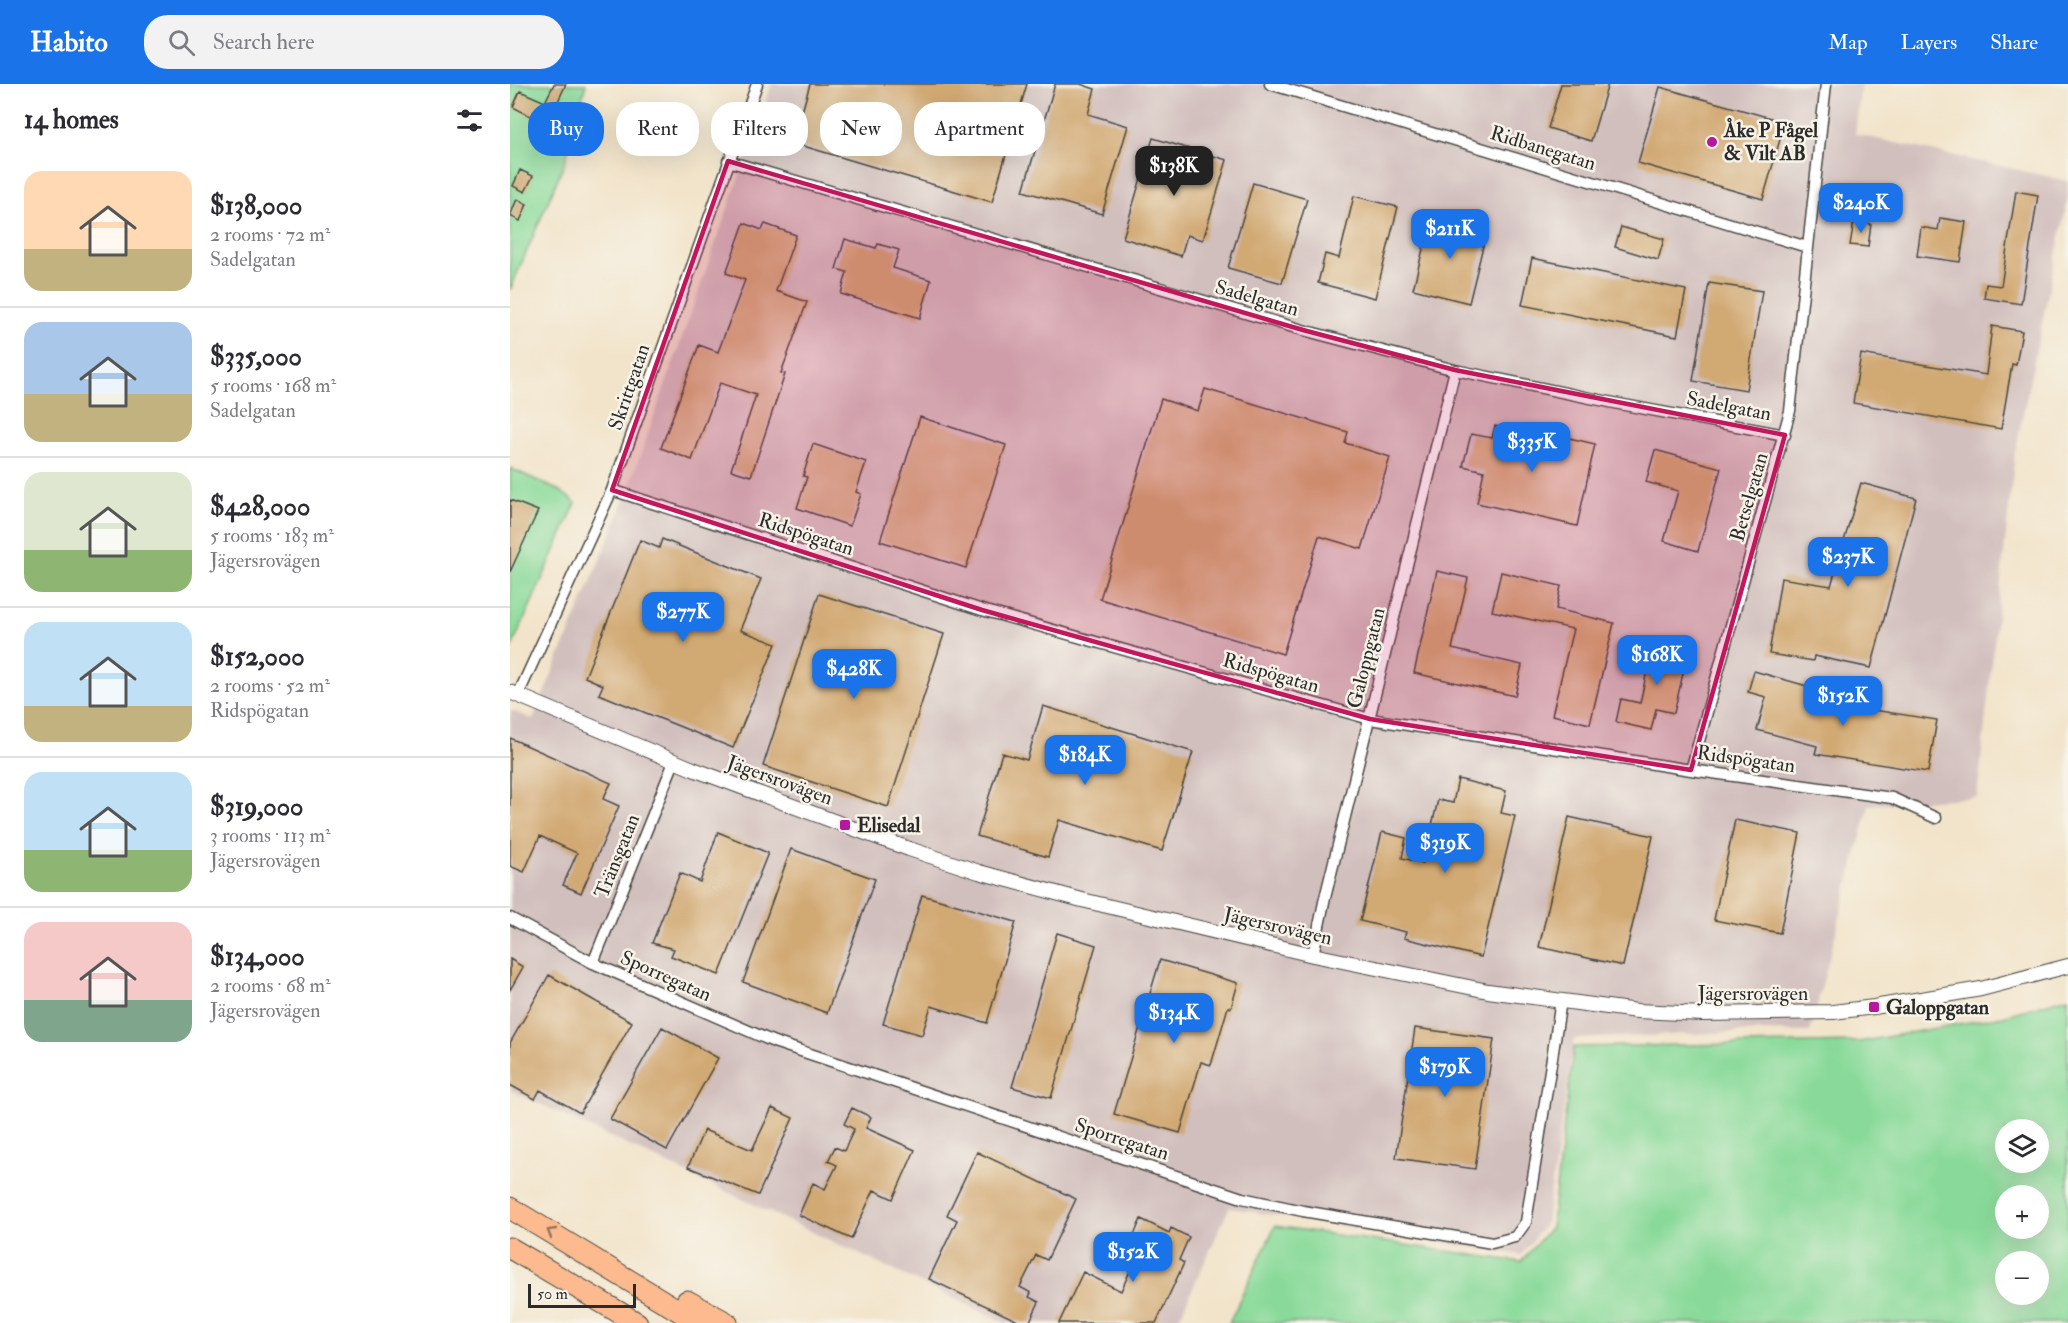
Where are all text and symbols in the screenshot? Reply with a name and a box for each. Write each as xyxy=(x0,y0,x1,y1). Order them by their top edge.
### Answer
search box xyxy=(144,15,564,69)
text: Habito xyxy=(30,25,108,60)
icon: search xyxy=(165,26,198,59)
text: Search here xyxy=(213,28,315,56)
text: Map xyxy=(1828,29,1868,56)
text: Layers xyxy=(1901,29,1957,56)
text: Share xyxy=(1990,29,2038,56)
chip: Buy xyxy=(528,102,604,156)
chip: Rent xyxy=(616,102,699,156)
chip: Filters xyxy=(711,102,808,156)
chip: New xyxy=(820,102,902,156)
chip: Apartment xyxy=(914,102,1045,156)
text: 14 homes xyxy=(24,104,119,136)
icon: filters xyxy=(453,104,486,137)
place label: Åke P Fågel & Vilt AB xyxy=(1723,117,1819,166)
street label: Ridbanegatan xyxy=(1487,120,1599,176)
marker: Åke P Fågel & Vilt AB xyxy=(1705,135,1719,149)
pin: $138K xyxy=(1132,146,1216,197)
text: $138K xyxy=(1149,153,1199,178)
pin: $240K xyxy=(1819,183,1903,234)
text: $138,000 xyxy=(210,190,302,222)
text: $240K xyxy=(1833,190,1889,215)
icon: home xyxy=(72,195,144,267)
pin: $211K xyxy=(1408,209,1492,260)
text: $211K xyxy=(1425,216,1475,241)
text: 2 rooms · 72 m² xyxy=(210,222,330,247)
text: Sadelgatan xyxy=(210,247,296,272)
street label: Sadelgatan xyxy=(1212,274,1302,322)
text: $335,000 xyxy=(210,341,302,373)
street label: Skrittgatan xyxy=(603,341,655,433)
icon: home xyxy=(72,346,144,418)
text: 5 rooms · 168 m² xyxy=(210,373,336,398)
street label: Sadelgatan xyxy=(1685,386,1773,426)
text: Sadelgatan xyxy=(210,398,296,423)
pin: $335K xyxy=(1490,422,1574,473)
text: $335K xyxy=(1507,429,1557,454)
street label: Betselgatan xyxy=(1724,450,1774,544)
text: $428,000 xyxy=(210,491,310,523)
icon: home xyxy=(72,496,144,568)
street label: Ridspögatan xyxy=(755,507,857,562)
text: 5 rooms · 183 m² xyxy=(210,523,334,548)
pin: $237K xyxy=(1806,537,1890,588)
text: $237K xyxy=(1822,544,1874,569)
text: Jägersrovägen xyxy=(210,548,321,573)
pin: $277K xyxy=(641,592,725,643)
text: $277K xyxy=(656,599,710,624)
street label: Galoppgatan xyxy=(1341,605,1392,711)
pin: $168K xyxy=(1615,635,1699,686)
text: $152,000 xyxy=(210,641,305,673)
text: $168K xyxy=(1631,642,1683,667)
icon: home xyxy=(72,646,144,718)
street label: Ridspögatan xyxy=(1220,647,1322,700)
pin: $428K xyxy=(812,649,896,700)
text: $428K xyxy=(826,656,882,681)
text: 2 rooms · 52 m² xyxy=(210,673,330,698)
pin: $152K xyxy=(1801,676,1885,727)
text: $152K xyxy=(1817,683,1869,708)
text: Ridspögatan xyxy=(210,698,309,723)
pin: $184K xyxy=(1043,735,1127,786)
street label: Ridspögatan xyxy=(1695,740,1797,779)
text: $184K xyxy=(1059,742,1111,767)
street label: Jägersrovägen xyxy=(723,749,836,811)
text: $319,000 xyxy=(210,791,303,823)
icon: home xyxy=(72,796,144,868)
street label: Tränsgatan xyxy=(589,810,645,902)
place label: Elisedal xyxy=(857,813,921,838)
marker: Elisedal xyxy=(838,818,852,832)
text: 3 rooms · 113 m² xyxy=(210,823,331,848)
pin: $319K xyxy=(1403,823,1487,874)
text: $319K xyxy=(1420,830,1470,855)
text: Jägersrovägen xyxy=(210,848,321,873)
street label: Jägersrovägen xyxy=(1220,901,1335,951)
text: $134,000 xyxy=(210,941,305,973)
street label: Sporregatan xyxy=(616,945,715,1008)
icon: home xyxy=(72,946,144,1018)
text: 2 rooms · 68 m² xyxy=(210,973,331,998)
street label: Jägersrovägen xyxy=(1697,981,1808,1006)
pin: $134K xyxy=(1132,993,1216,1044)
place label: Galoppgatan xyxy=(1886,995,1990,1021)
text: Jägersrovägen xyxy=(210,998,321,1023)
text: $134K xyxy=(1149,1000,1199,1025)
marker: Galoppgatan xyxy=(1867,1000,1881,1014)
pin: $179K xyxy=(1403,1047,1487,1098)
text: $179K xyxy=(1419,1054,1471,1079)
street label: Sporregatan xyxy=(1072,1112,1172,1167)
map controls xyxy=(1995,1119,2049,1305)
button: layers xyxy=(1995,1119,2049,1173)
button: + xyxy=(1995,1185,2049,1239)
one-way arrow xyxy=(547,1228,557,1239)
pin: $152K xyxy=(1091,1232,1175,1283)
text: $152K xyxy=(1107,1239,1159,1264)
button: − xyxy=(1995,1251,2049,1305)
scale bar xyxy=(528,1281,636,1308)
text: 50 m xyxy=(537,1284,568,1304)

